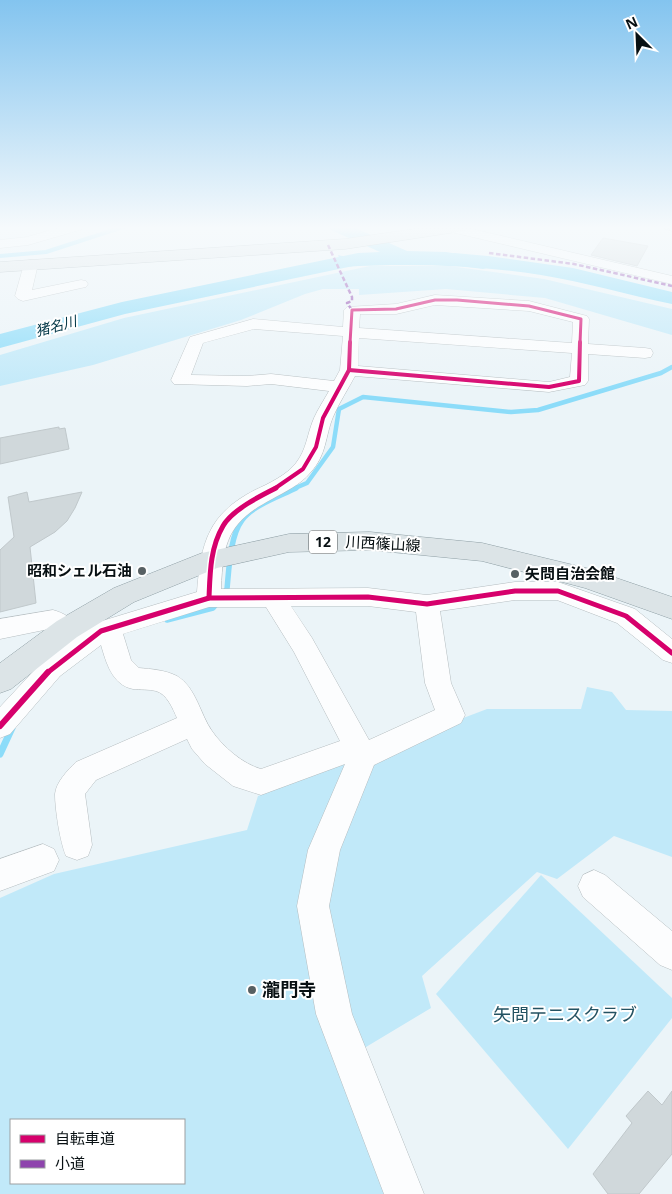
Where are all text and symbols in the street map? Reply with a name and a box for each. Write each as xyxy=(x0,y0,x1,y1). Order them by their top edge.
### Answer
north arrow xyxy=(612,10,662,60)
text: N xyxy=(622,12,641,34)
water label: 猪名川 xyxy=(33,310,81,340)
road number: 12 xyxy=(309,530,337,554)
street label: 川西篠山線 xyxy=(345,531,421,555)
place label: 昭和シェル石油 xyxy=(27,560,132,580)
place label: 矢問自治会館 xyxy=(525,563,615,583)
marker: 昭和シェル石油 xyxy=(136,565,148,577)
marker: 矢問自治会館 xyxy=(509,568,521,580)
place label: 瀧門寺 xyxy=(262,977,316,1001)
marker: 瀧門寺 xyxy=(246,984,258,996)
park label: 矢問テニスクラブ xyxy=(493,1002,637,1026)
legend xyxy=(10,1119,185,1184)
text: 自転車道 xyxy=(55,1128,115,1148)
text: 小道 xyxy=(55,1153,85,1173)

